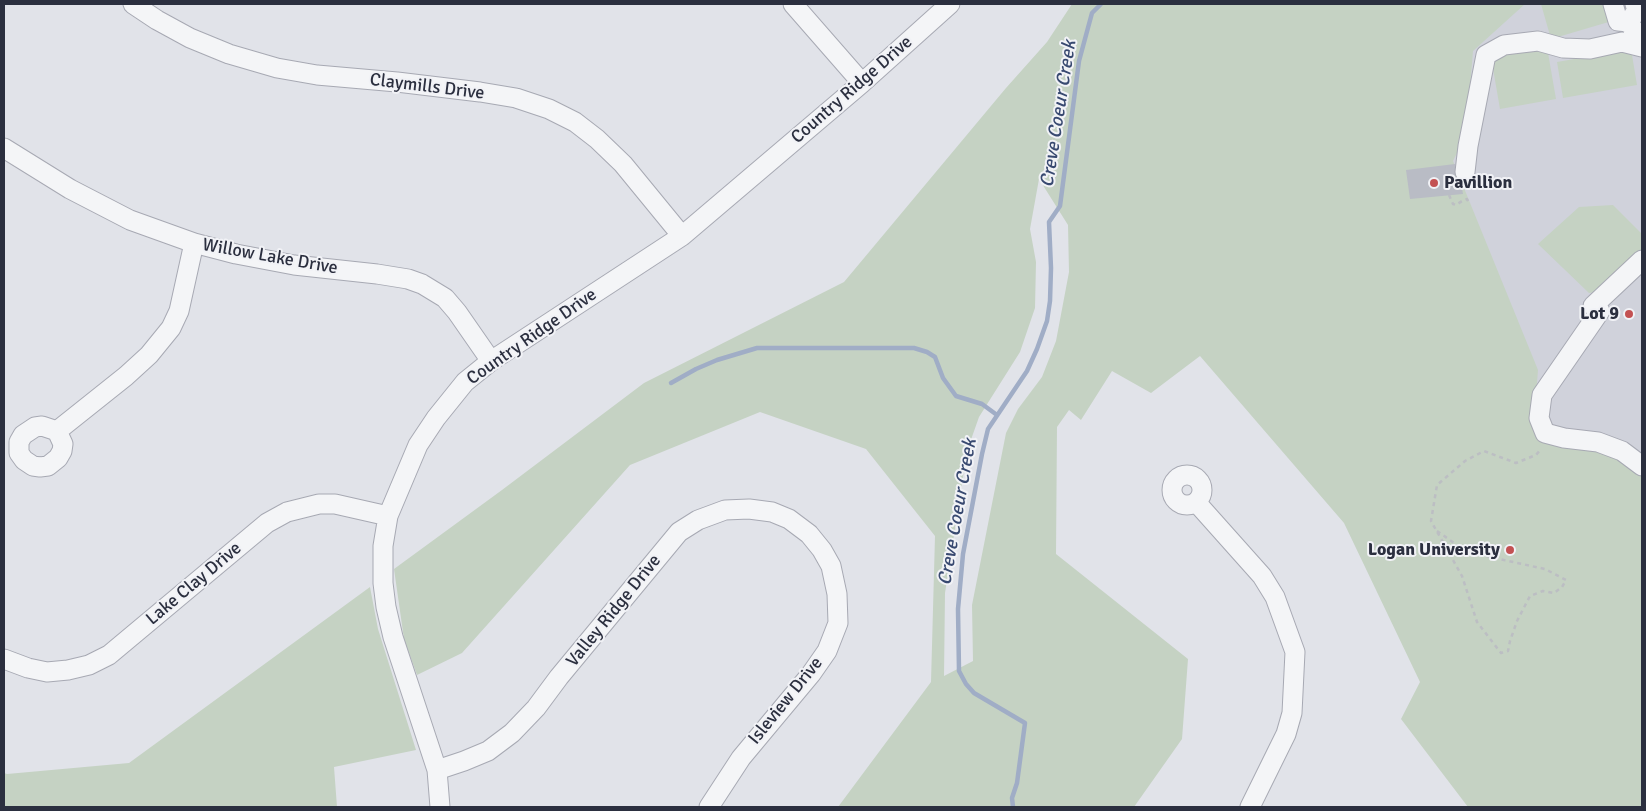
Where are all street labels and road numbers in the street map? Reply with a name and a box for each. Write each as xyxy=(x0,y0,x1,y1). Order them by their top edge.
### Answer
street label: Country Ridge Drive xyxy=(787,32,917,148)
street label: Claymills Drive xyxy=(369,69,485,105)
street label: Willow Lake Drive xyxy=(201,234,339,280)
street label: Country Ridge Drive xyxy=(463,284,601,390)
street label: Lake Clay Drive xyxy=(142,538,246,630)
street label: Valley Ridge Drive xyxy=(562,551,666,671)
street label: Isleview Drive xyxy=(744,653,828,749)

